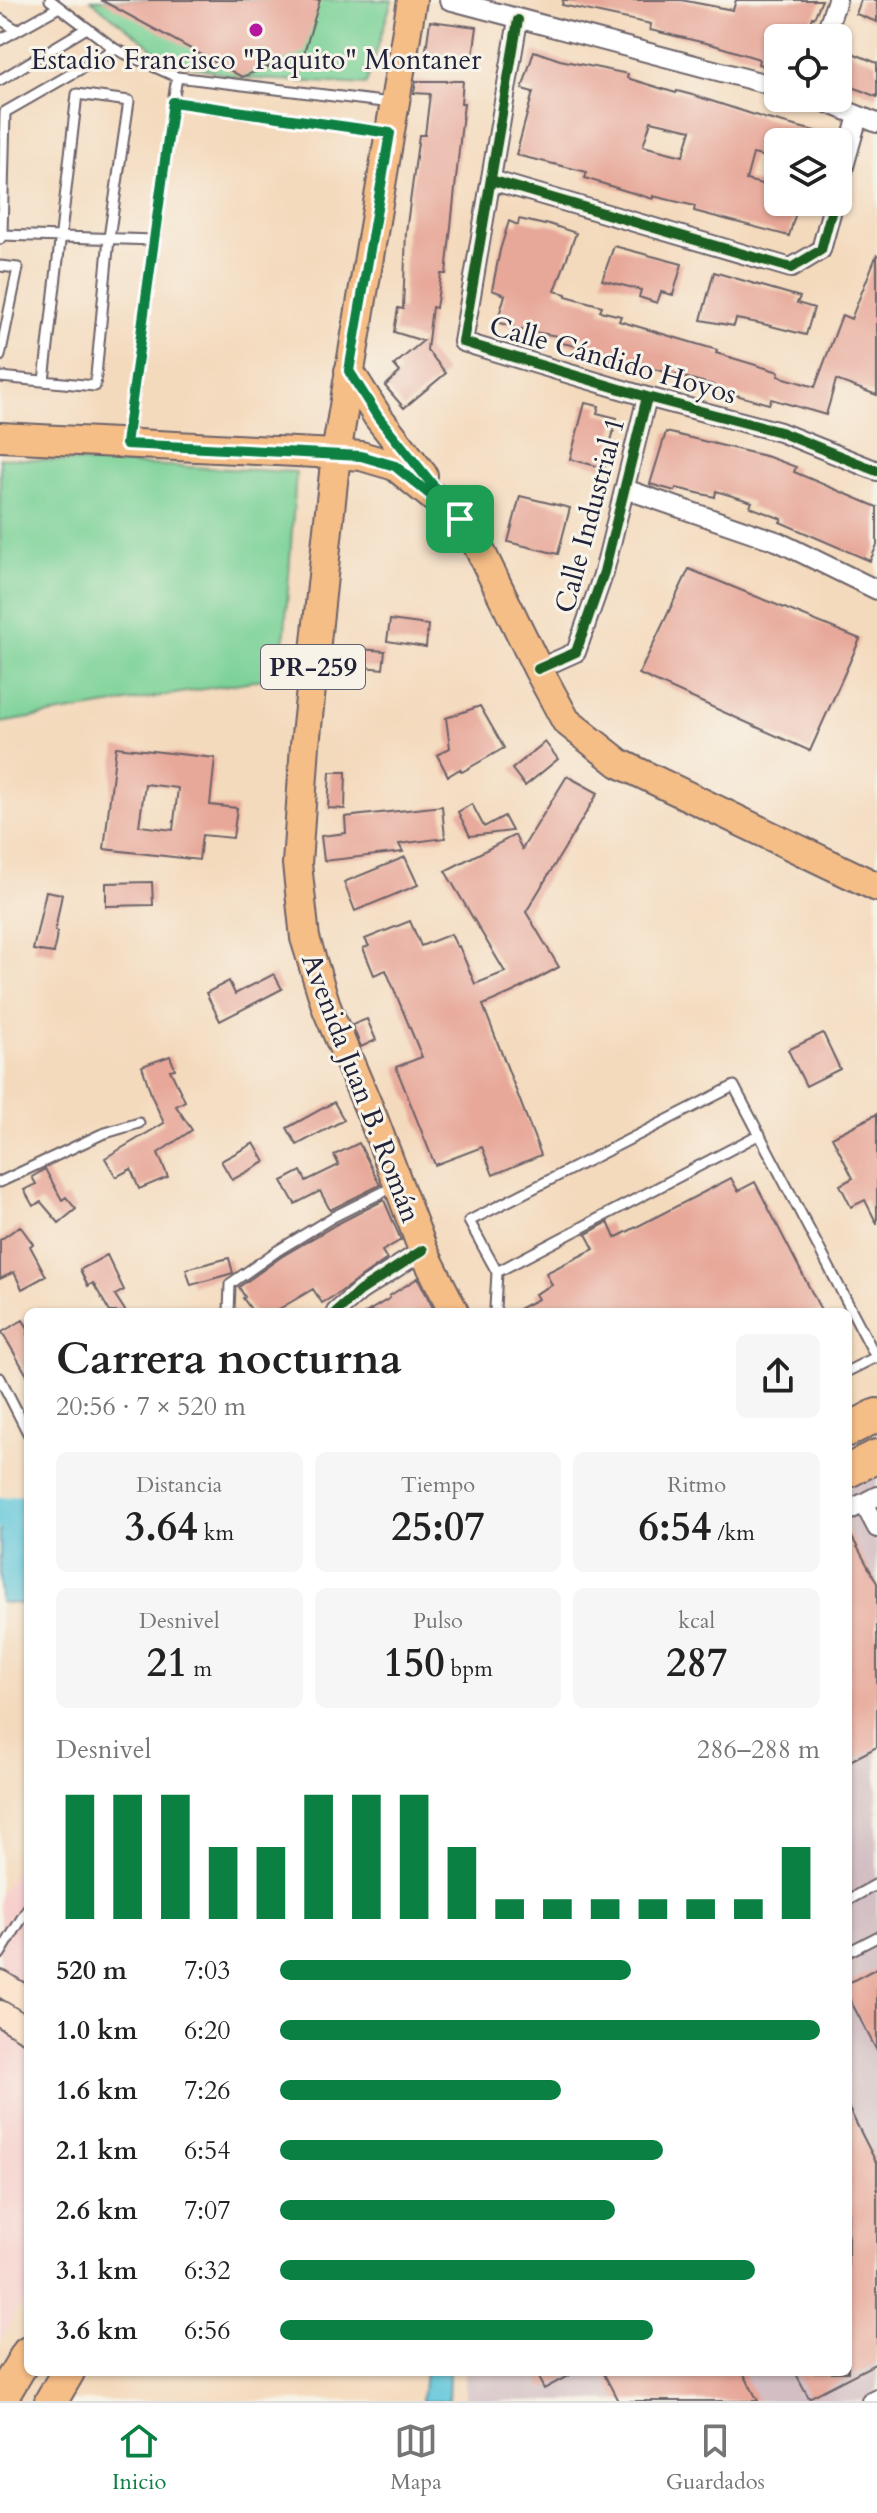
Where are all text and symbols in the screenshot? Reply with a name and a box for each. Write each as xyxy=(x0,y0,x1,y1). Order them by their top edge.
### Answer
marker: Estadio Francisco "Paquito" Montaner xyxy=(247,21,265,39)
map controls xyxy=(764,24,852,216)
button: locate xyxy=(764,24,852,112)
place label: Estadio Francisco "Paquito" Montaner xyxy=(30,41,482,79)
button: layers xyxy=(764,128,852,216)
street label: Calle Cándido Hoyos xyxy=(485,307,741,413)
street label: Calle Industrial 1 xyxy=(546,413,634,617)
pin xyxy=(426,485,494,553)
icon: arrive xyxy=(438,497,482,541)
road number: PR-259 xyxy=(261,645,365,689)
street label: Avenida Juan B. Román xyxy=(292,948,430,1228)
text: Carrera nocturna xyxy=(56,1329,402,1389)
button: share xyxy=(736,1334,820,1418)
text: 20:56 · 7 × 520 m xyxy=(56,1389,246,1424)
text: Distancia xyxy=(136,1470,222,1500)
text: Tiempo xyxy=(401,1470,475,1500)
text: Ritmo xyxy=(667,1470,726,1500)
text: 3.64 xyxy=(125,1500,198,1555)
text: 25:07 xyxy=(391,1500,485,1555)
text: 6:54 xyxy=(638,1500,711,1555)
text: km xyxy=(198,1518,234,1548)
text: /km xyxy=(711,1518,755,1548)
text: Desnivel xyxy=(139,1606,220,1636)
text: Pulso xyxy=(413,1606,463,1636)
text: kcal xyxy=(678,1606,715,1636)
text: 21 xyxy=(147,1636,188,1691)
text: 150 xyxy=(383,1636,445,1691)
text: 287 xyxy=(666,1636,727,1691)
text: m xyxy=(188,1654,212,1684)
text: bpm xyxy=(445,1654,493,1684)
text: Desnivel xyxy=(56,1732,151,1767)
text: 286–288 m xyxy=(697,1732,820,1767)
text: 520 m xyxy=(56,1953,127,1988)
text: 7:03 xyxy=(184,1953,231,1988)
text: 1.0 km xyxy=(56,2013,137,2048)
text: 6:20 xyxy=(184,2013,231,2048)
text: 1.6 km xyxy=(56,2073,137,2108)
text: 7:26 xyxy=(184,2073,231,2108)
text: 2.1 km xyxy=(56,2133,137,2168)
text: 6:54 xyxy=(184,2133,231,2168)
text: 2.6 km xyxy=(56,2193,137,2228)
text: 7:07 xyxy=(184,2193,231,2228)
text: 3.1 km xyxy=(56,2253,137,2288)
text: 6:32 xyxy=(184,2253,231,2288)
text: 3.6 km xyxy=(56,2313,137,2348)
text: 6:56 xyxy=(184,2313,231,2348)
tab: Inicio xyxy=(112,2419,166,2497)
tab: Mapa xyxy=(390,2419,442,2497)
tab: Guardados xyxy=(666,2419,765,2497)

